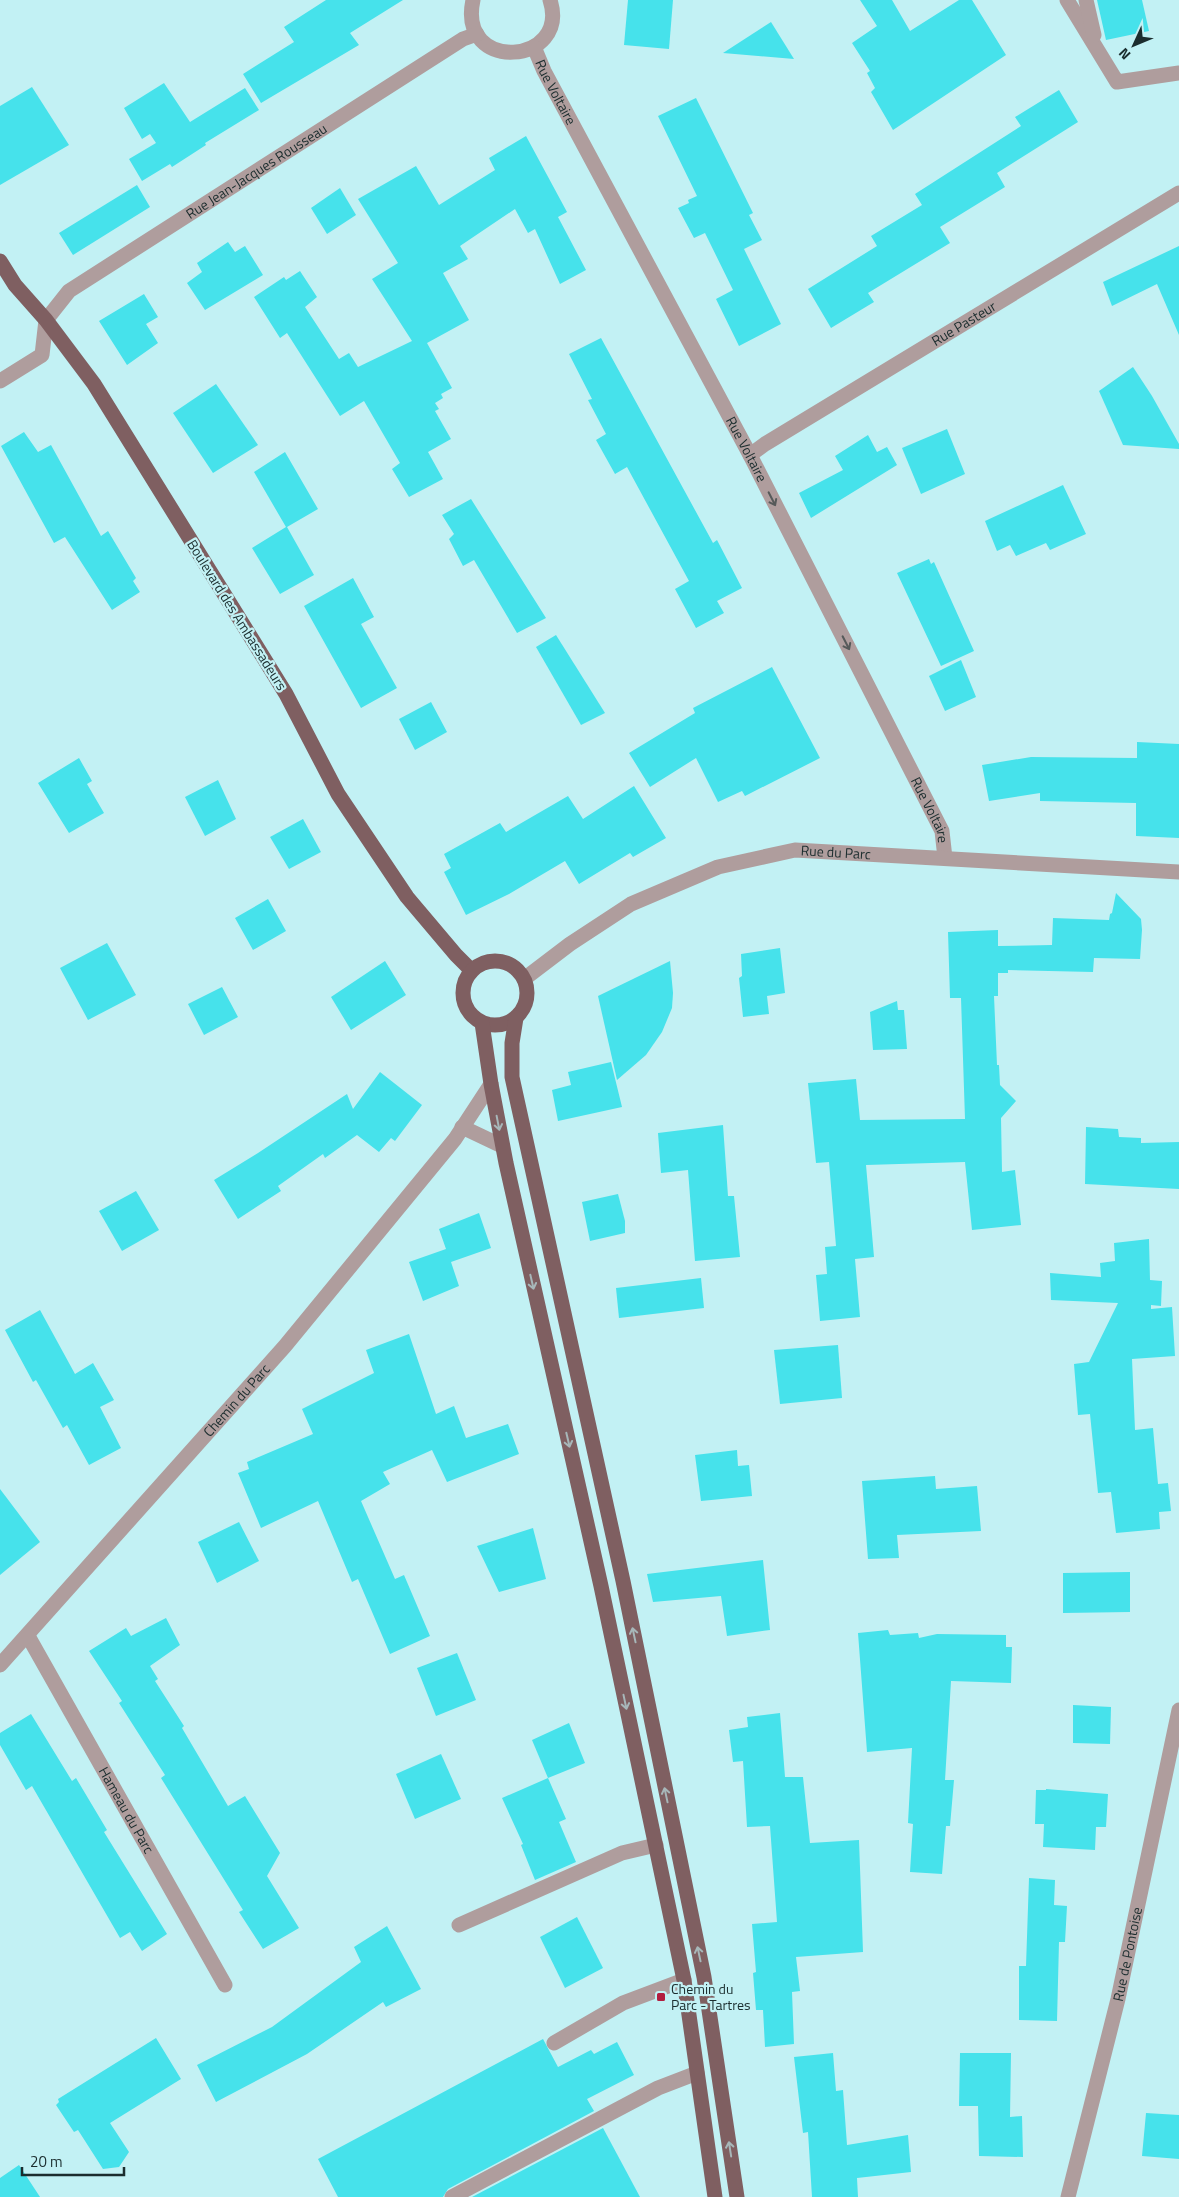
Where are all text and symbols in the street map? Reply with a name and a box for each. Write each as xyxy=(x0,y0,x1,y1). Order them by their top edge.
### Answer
north arrow xyxy=(1109,20,1159,70)
text: N xyxy=(1113,44,1135,65)
street label: Rue Voltaire xyxy=(530,56,582,128)
street label: Rue Jean-Jacques Rousseau xyxy=(181,118,331,224)
street label: Rue Pasteur xyxy=(927,295,1000,351)
street label: Rue Voltaire xyxy=(721,412,773,485)
one-way arrow xyxy=(767,491,777,506)
street label: Boulevard des Ambassadeurs xyxy=(182,535,292,694)
one-way arrow xyxy=(841,636,851,651)
street label: Rue Voltaire xyxy=(906,773,954,844)
street label: Rue du Parc xyxy=(800,839,871,864)
one-way arrow xyxy=(494,1115,503,1131)
one-way arrow xyxy=(528,1273,537,1289)
street label: Chemin du Parc xyxy=(198,1359,275,1441)
one-way arrow xyxy=(564,1432,573,1448)
one-way arrow xyxy=(629,1628,638,1644)
one-way arrow xyxy=(621,1693,630,1709)
street label: Hameau du Parc xyxy=(94,1763,160,1857)
one-way arrow xyxy=(661,1787,671,1803)
street label: Rue de Pontoise xyxy=(1107,1905,1147,2003)
one-way arrow xyxy=(694,1946,703,1962)
place label: Chemin du Parc - Tartres xyxy=(671,1978,751,2015)
marker: Chemin du Parc - Tartres xyxy=(655,1991,667,2003)
one-way arrow xyxy=(725,2141,735,2157)
scale bar xyxy=(22,2144,125,2176)
text: 20 m xyxy=(30,2150,63,2173)

